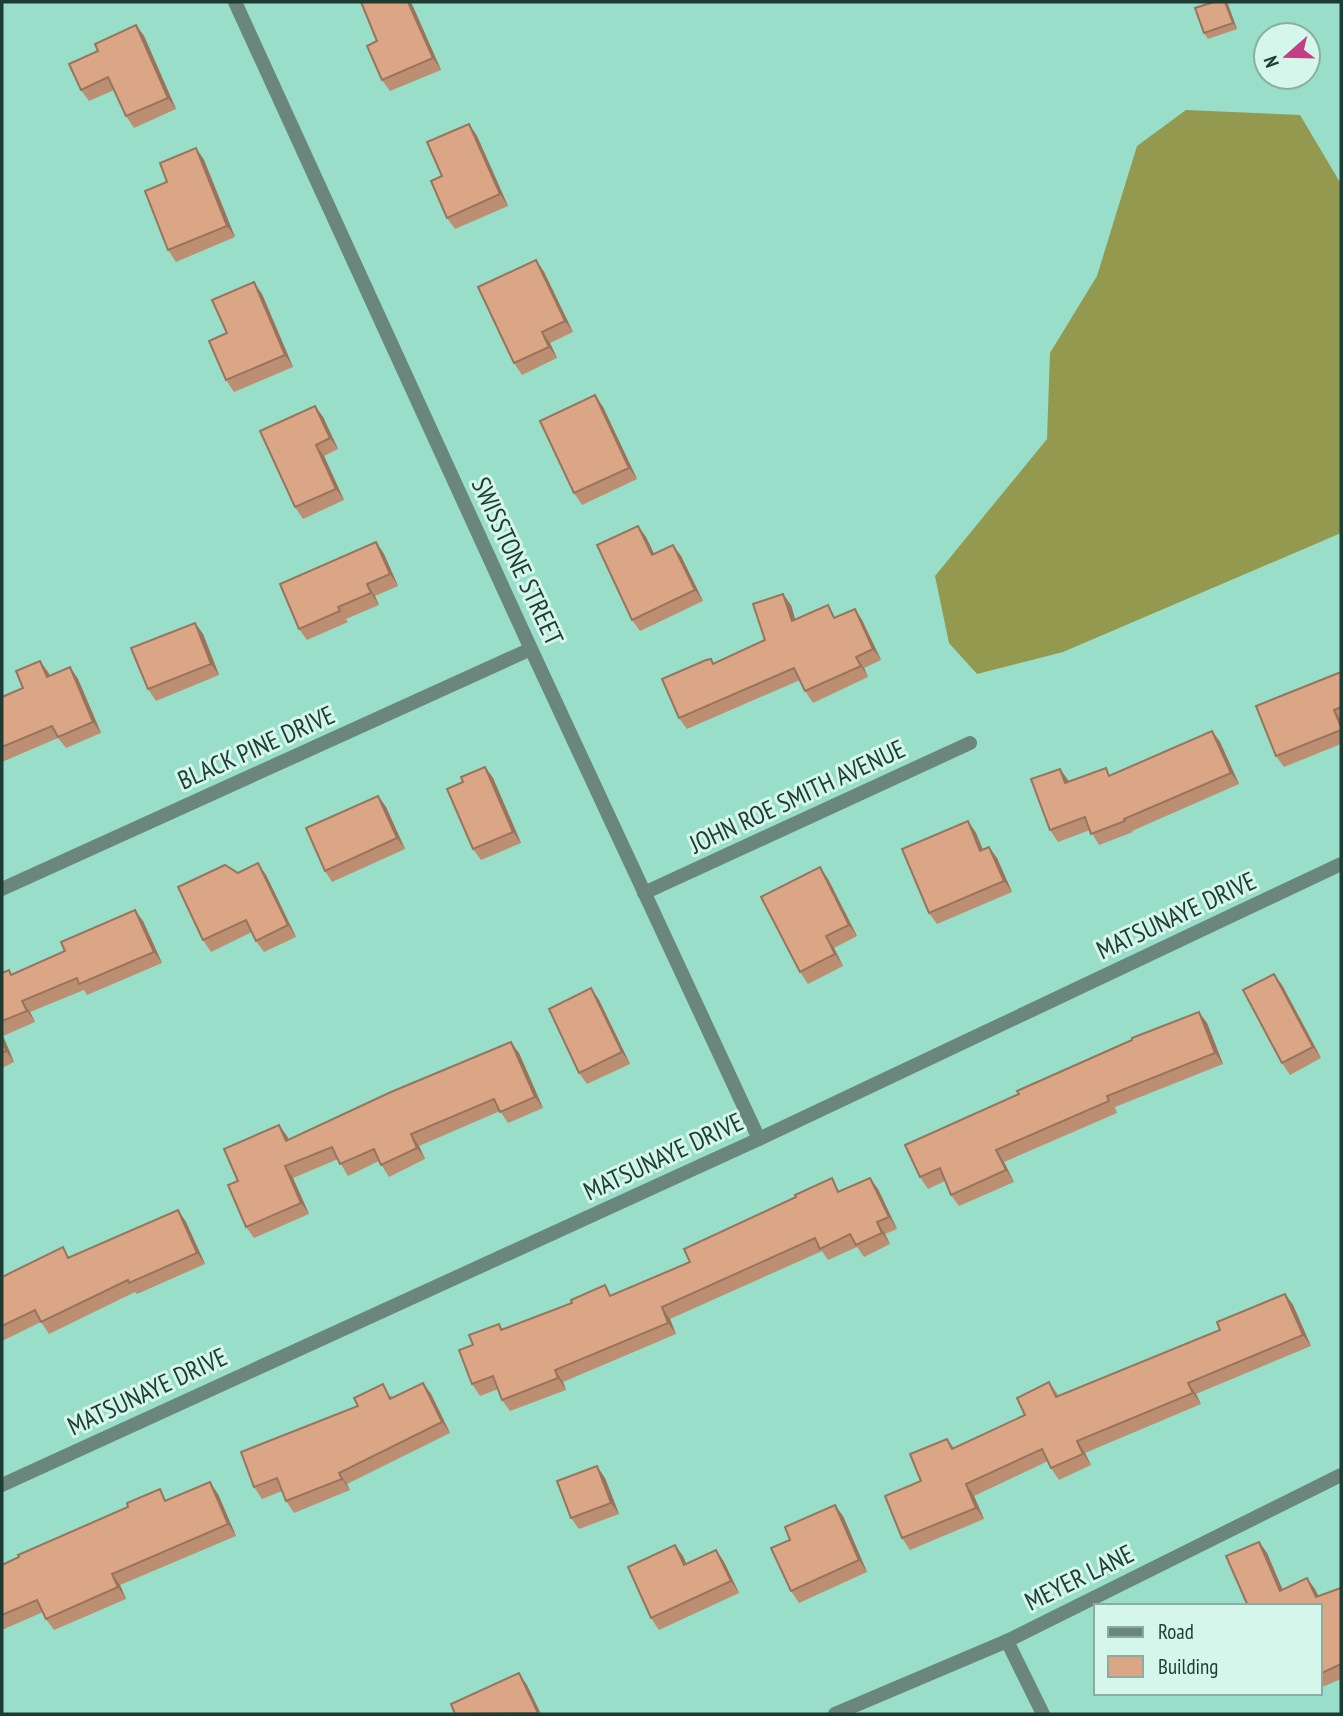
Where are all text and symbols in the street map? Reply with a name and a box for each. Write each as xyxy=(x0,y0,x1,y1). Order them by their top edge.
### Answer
north arrow xyxy=(1252,21,1322,91)
text: N xyxy=(1258,53,1284,71)
street label: SWISSTONE STREET xyxy=(465,472,571,651)
street label: BLACK PINE DRIVE xyxy=(172,698,340,796)
street label: JOHN ROE SMITH AVENUE xyxy=(683,732,910,861)
street label: MATSUNAYE DRIVE xyxy=(1091,864,1261,966)
street label: MATSUNAYE DRIVE xyxy=(578,1105,748,1207)
street label: MATSUNAYE DRIVE xyxy=(62,1340,232,1442)
street label: MEYER LANE xyxy=(1019,1537,1139,1617)
legend xyxy=(1094,1604,1322,1695)
text: Road xyxy=(1158,1618,1194,1645)
text: Building xyxy=(1158,1653,1218,1680)

